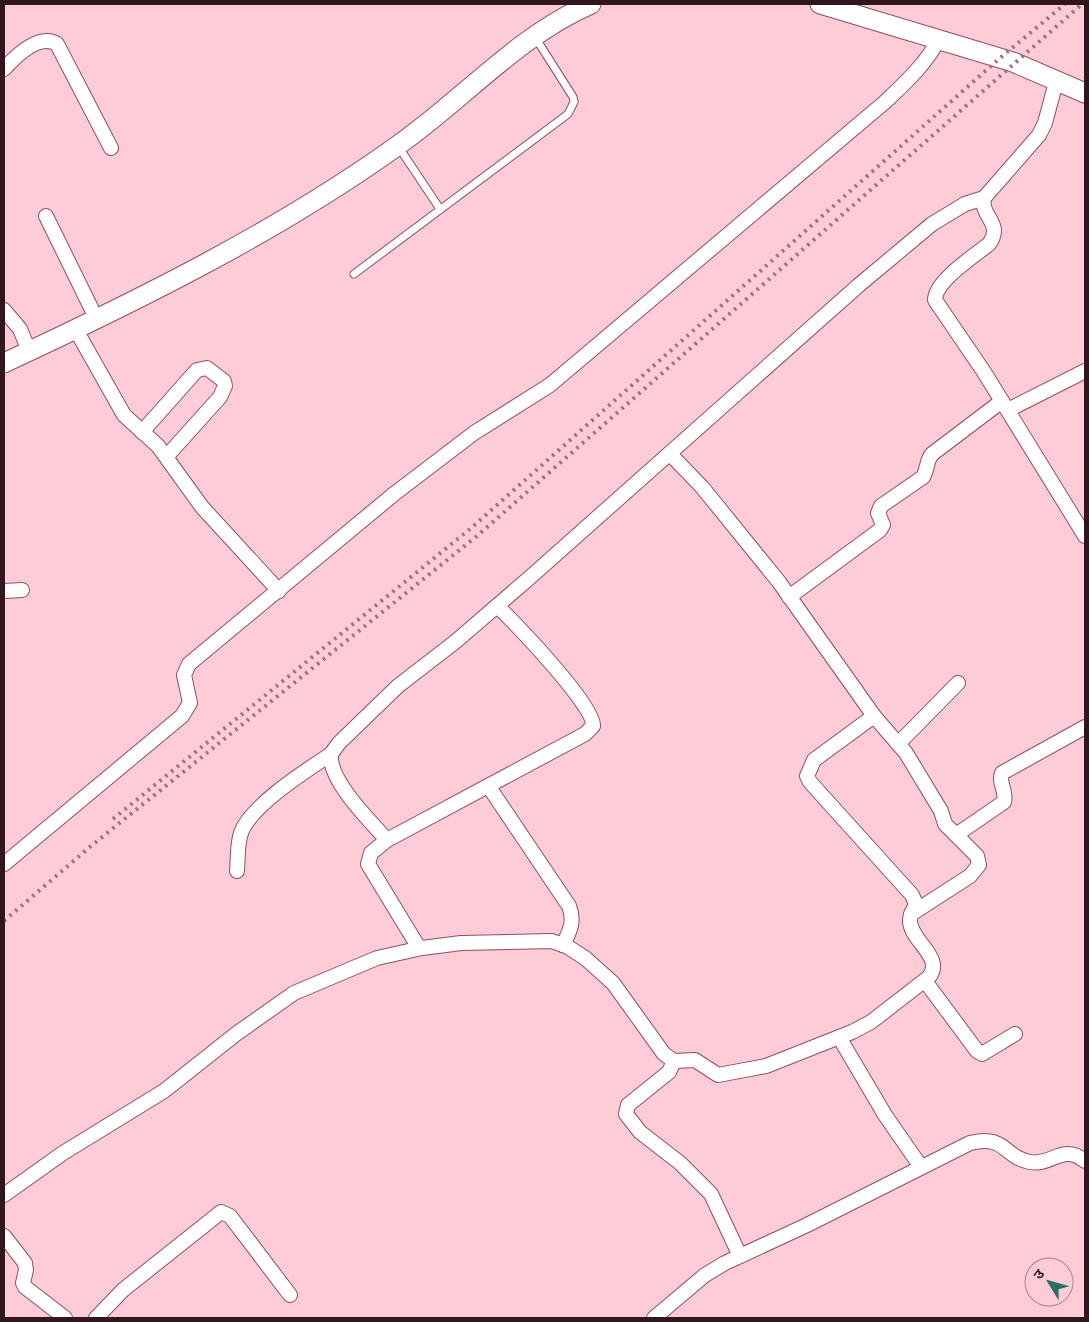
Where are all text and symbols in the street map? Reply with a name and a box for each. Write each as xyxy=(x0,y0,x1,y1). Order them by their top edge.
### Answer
north arrow xyxy=(1024,1257,1074,1307)
text: उ xyxy=(1030,1265,1048,1282)

